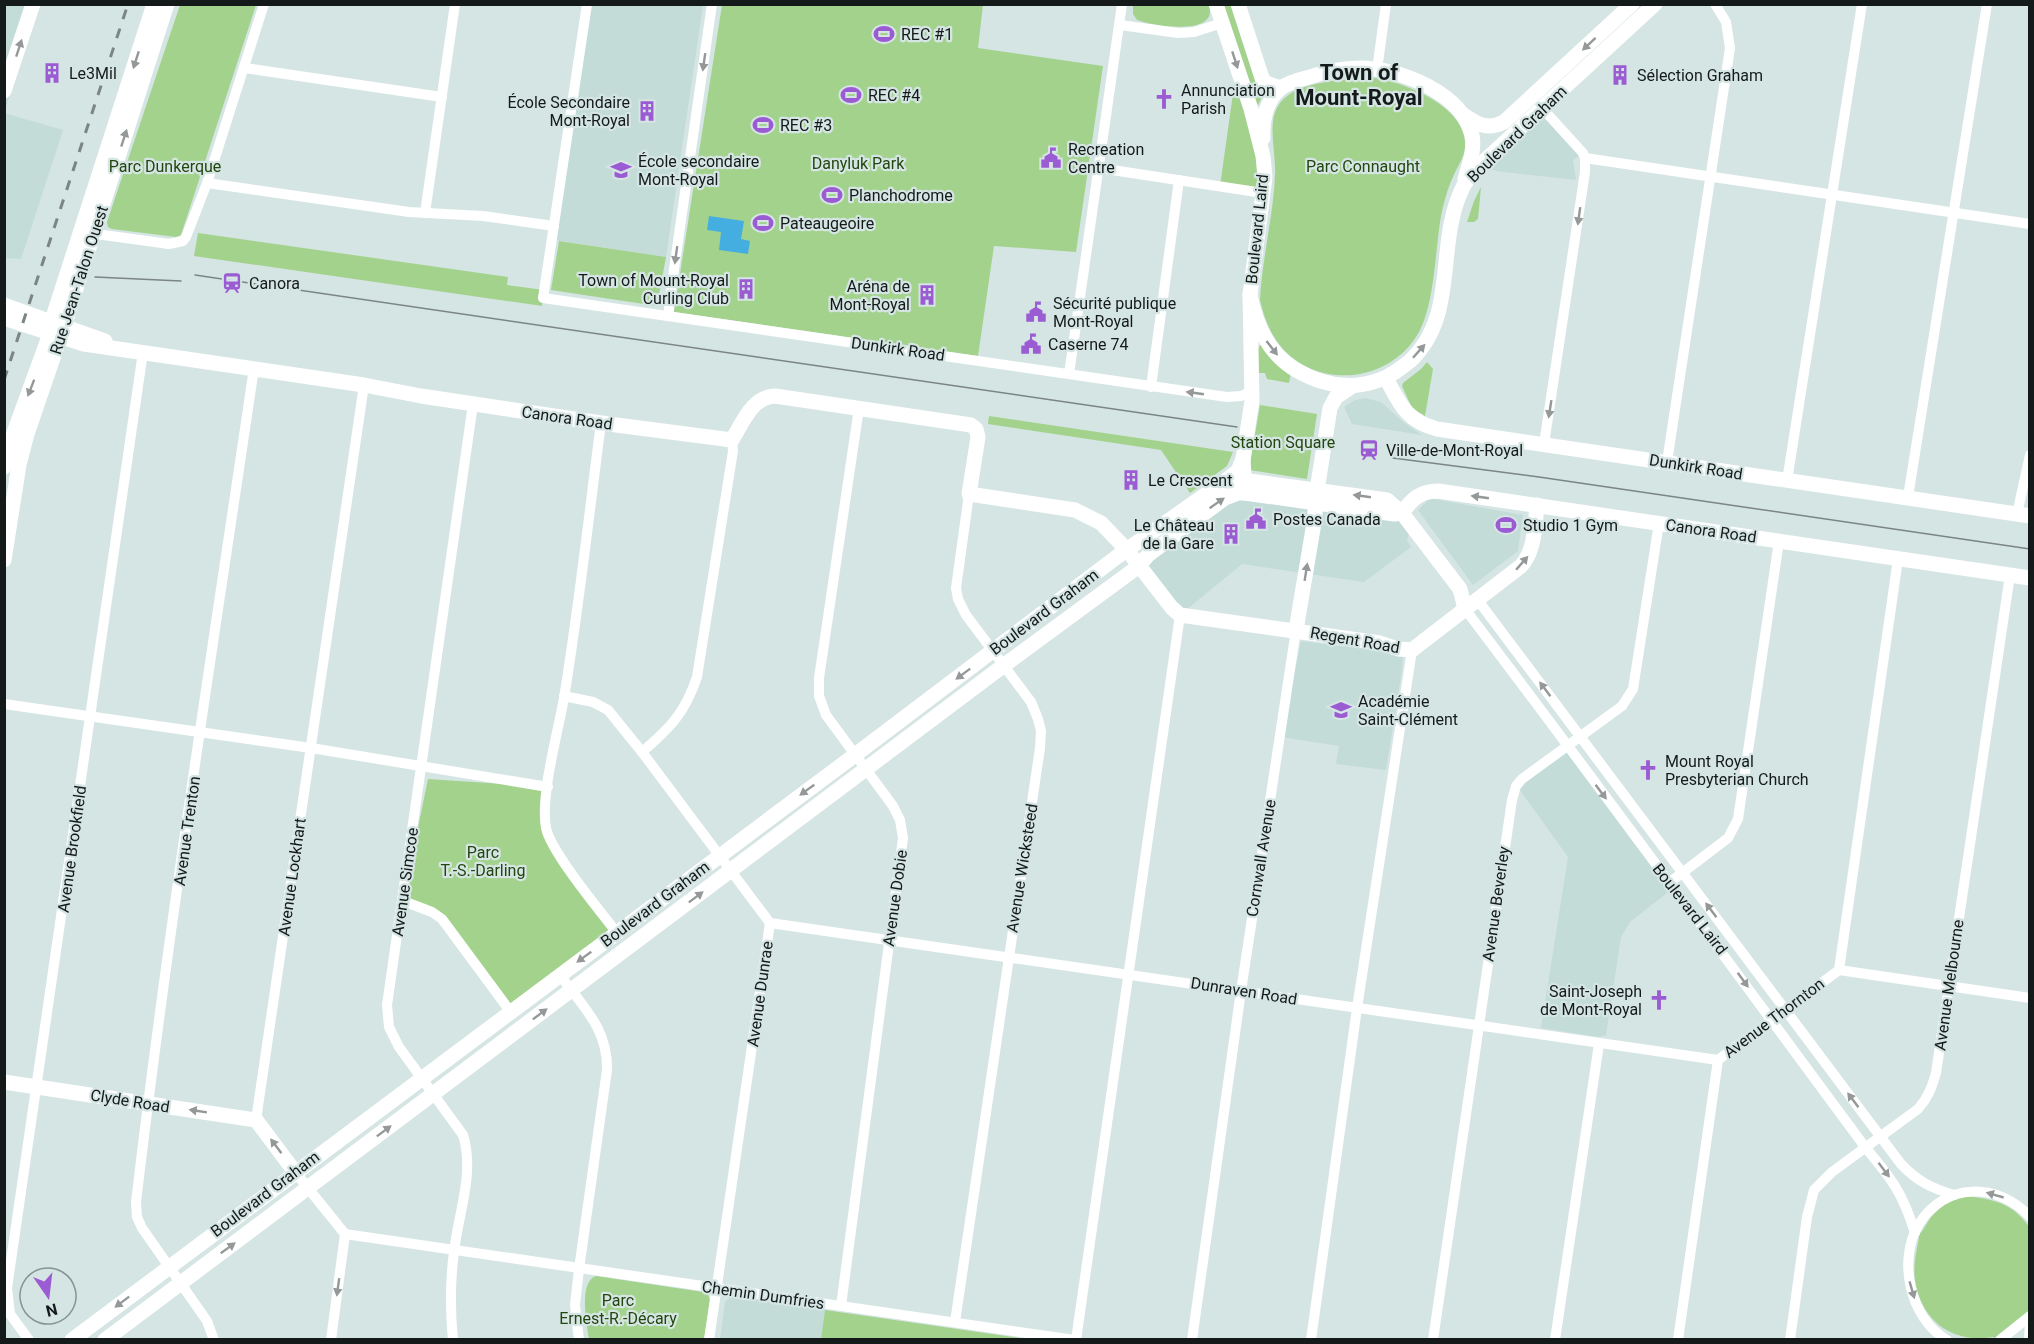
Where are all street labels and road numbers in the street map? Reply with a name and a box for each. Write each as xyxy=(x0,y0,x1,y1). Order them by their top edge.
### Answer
street label: Boulevard Graham xyxy=(1463,82,1571,186)
street label: Boulevard Laird xyxy=(1242,173,1272,285)
street label: Rue Jean-Talon Ouest xyxy=(46,203,112,357)
street label: Dunkirk Road xyxy=(850,333,946,365)
street label: Canora Road xyxy=(520,402,614,434)
street label: Dunkirk Road xyxy=(1648,450,1744,484)
street label: Canora Road xyxy=(1664,515,1758,547)
street label: Boulevard Graham xyxy=(986,565,1102,659)
street label: Regent Road xyxy=(1309,623,1401,657)
street label: Avenue Trenton xyxy=(170,775,204,887)
street label: Avenue Brookfield xyxy=(54,784,90,914)
street label: Cornwall Avenue xyxy=(1242,798,1280,918)
street label: Avenue Wicksteed xyxy=(1002,802,1042,934)
street label: Avenue Lockhart xyxy=(274,817,310,937)
street label: Avenue Simcoe xyxy=(388,826,422,938)
street label: Avenue Beverley xyxy=(1479,845,1514,963)
street label: Avenue Dobie xyxy=(879,849,911,947)
street label: Boulevard Graham xyxy=(597,857,713,951)
street label: Boulevard Laird xyxy=(1649,860,1731,958)
street label: Avenue Melbourne xyxy=(1930,918,1968,1052)
street label: Avenue Dunrae xyxy=(743,940,777,1048)
street label: Dunraven Road xyxy=(1189,973,1299,1009)
street label: Avenue Thornton xyxy=(1720,974,1828,1062)
street label: Clyde Road xyxy=(89,1085,171,1117)
street label: Boulevard Graham xyxy=(207,1147,323,1241)
street label: Chemin Dumfries xyxy=(701,1277,825,1313)

